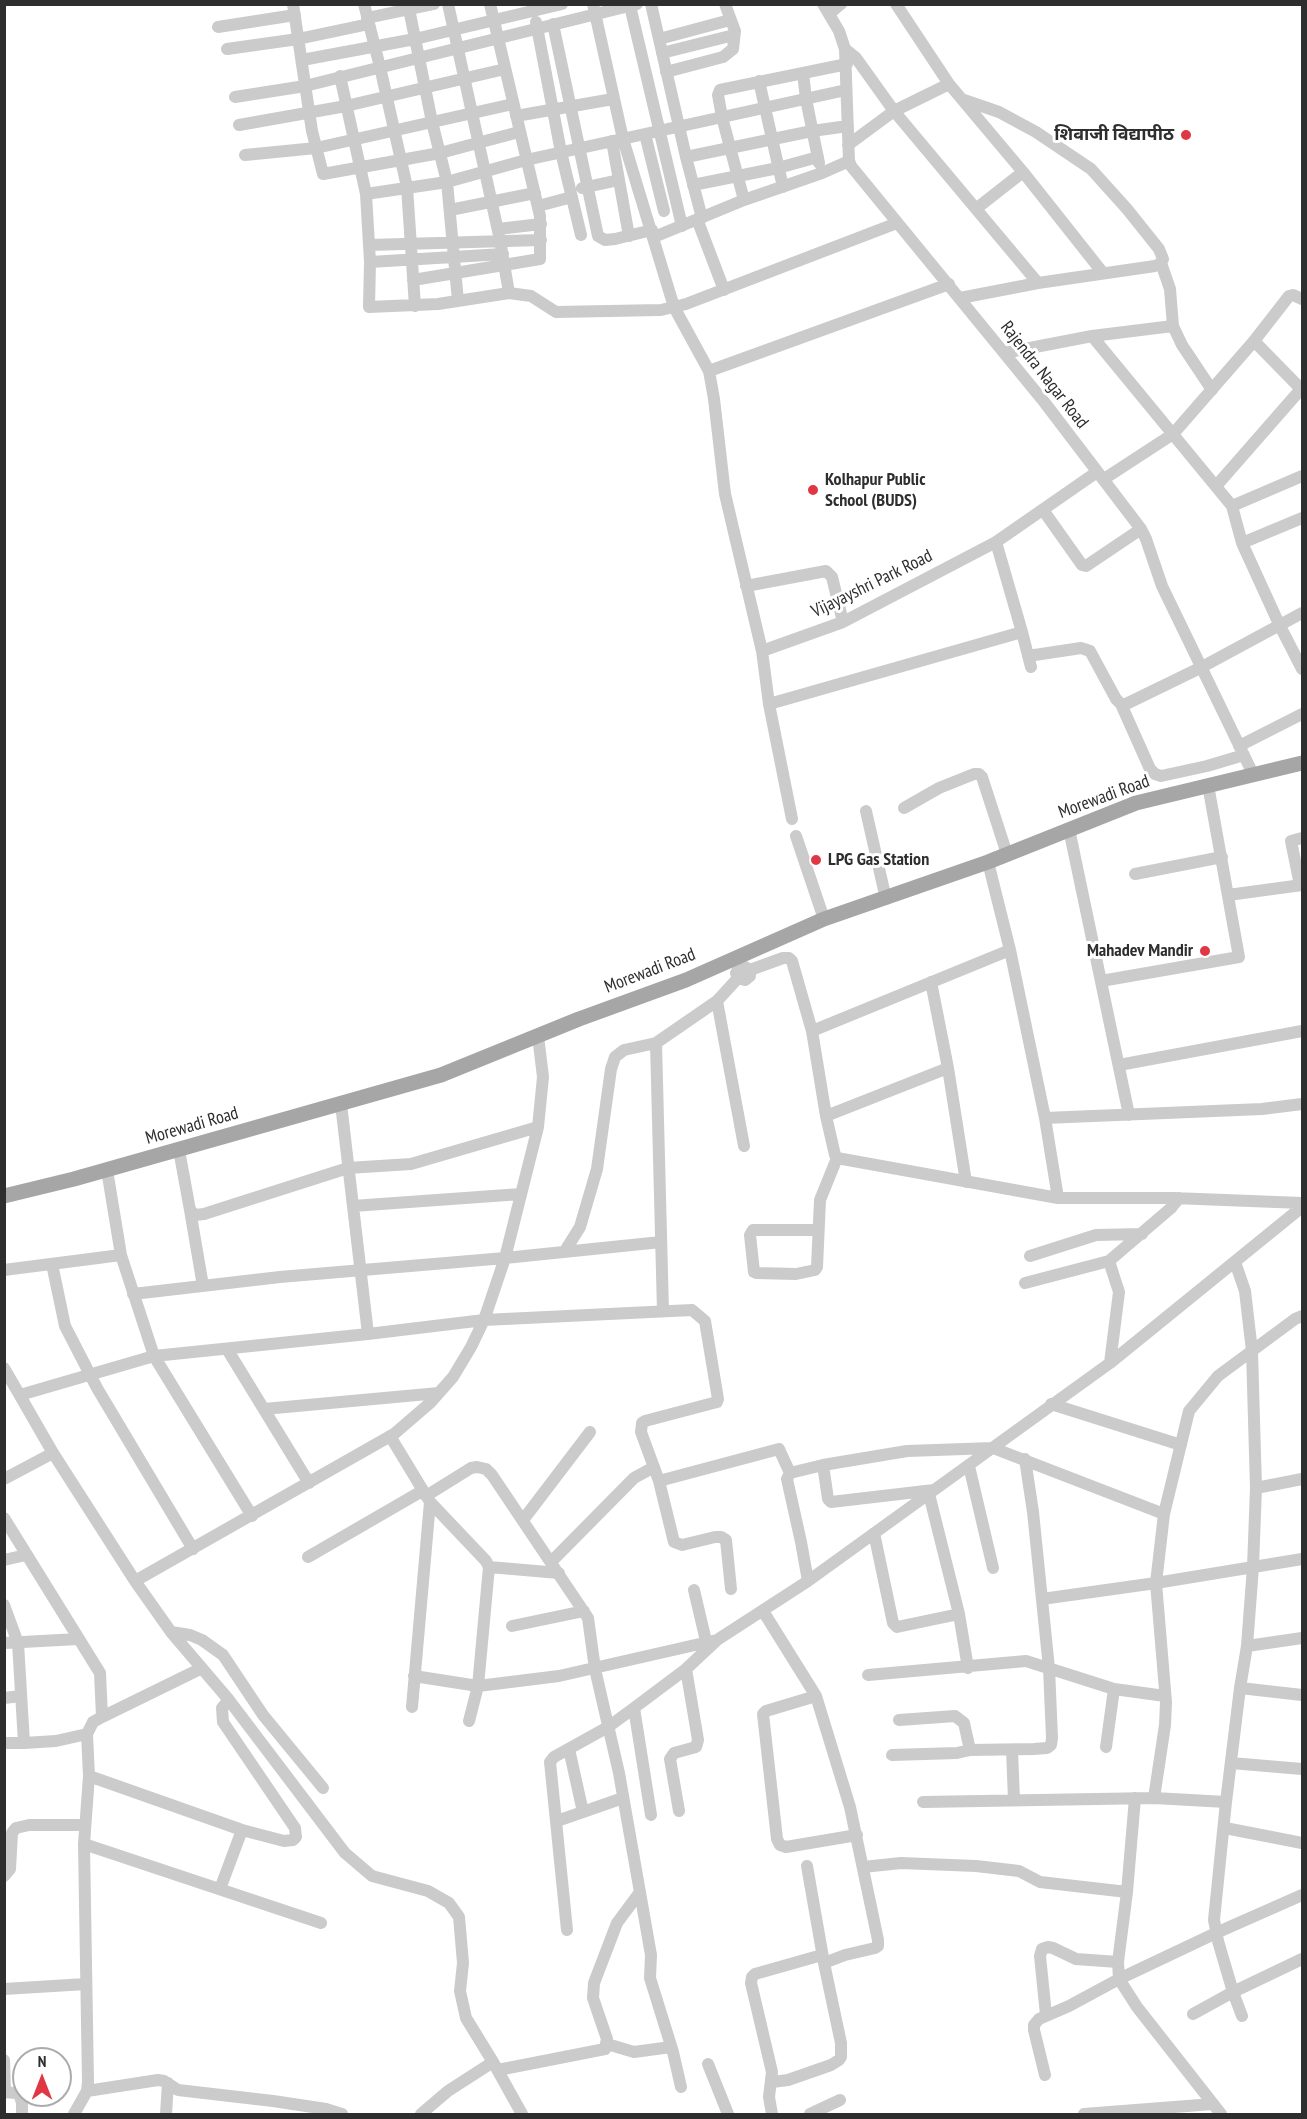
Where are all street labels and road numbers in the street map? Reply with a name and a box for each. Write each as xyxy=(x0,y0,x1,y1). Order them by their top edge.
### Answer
street label: Rajendra Nagar Road xyxy=(995,317,1093,433)
street label: Vijayayshri Park Road xyxy=(808,545,936,623)
street label: Morewadi Road xyxy=(1055,771,1153,823)
street label: Morewadi Road xyxy=(602,944,698,998)
street label: Morewadi Road xyxy=(143,1102,241,1150)

